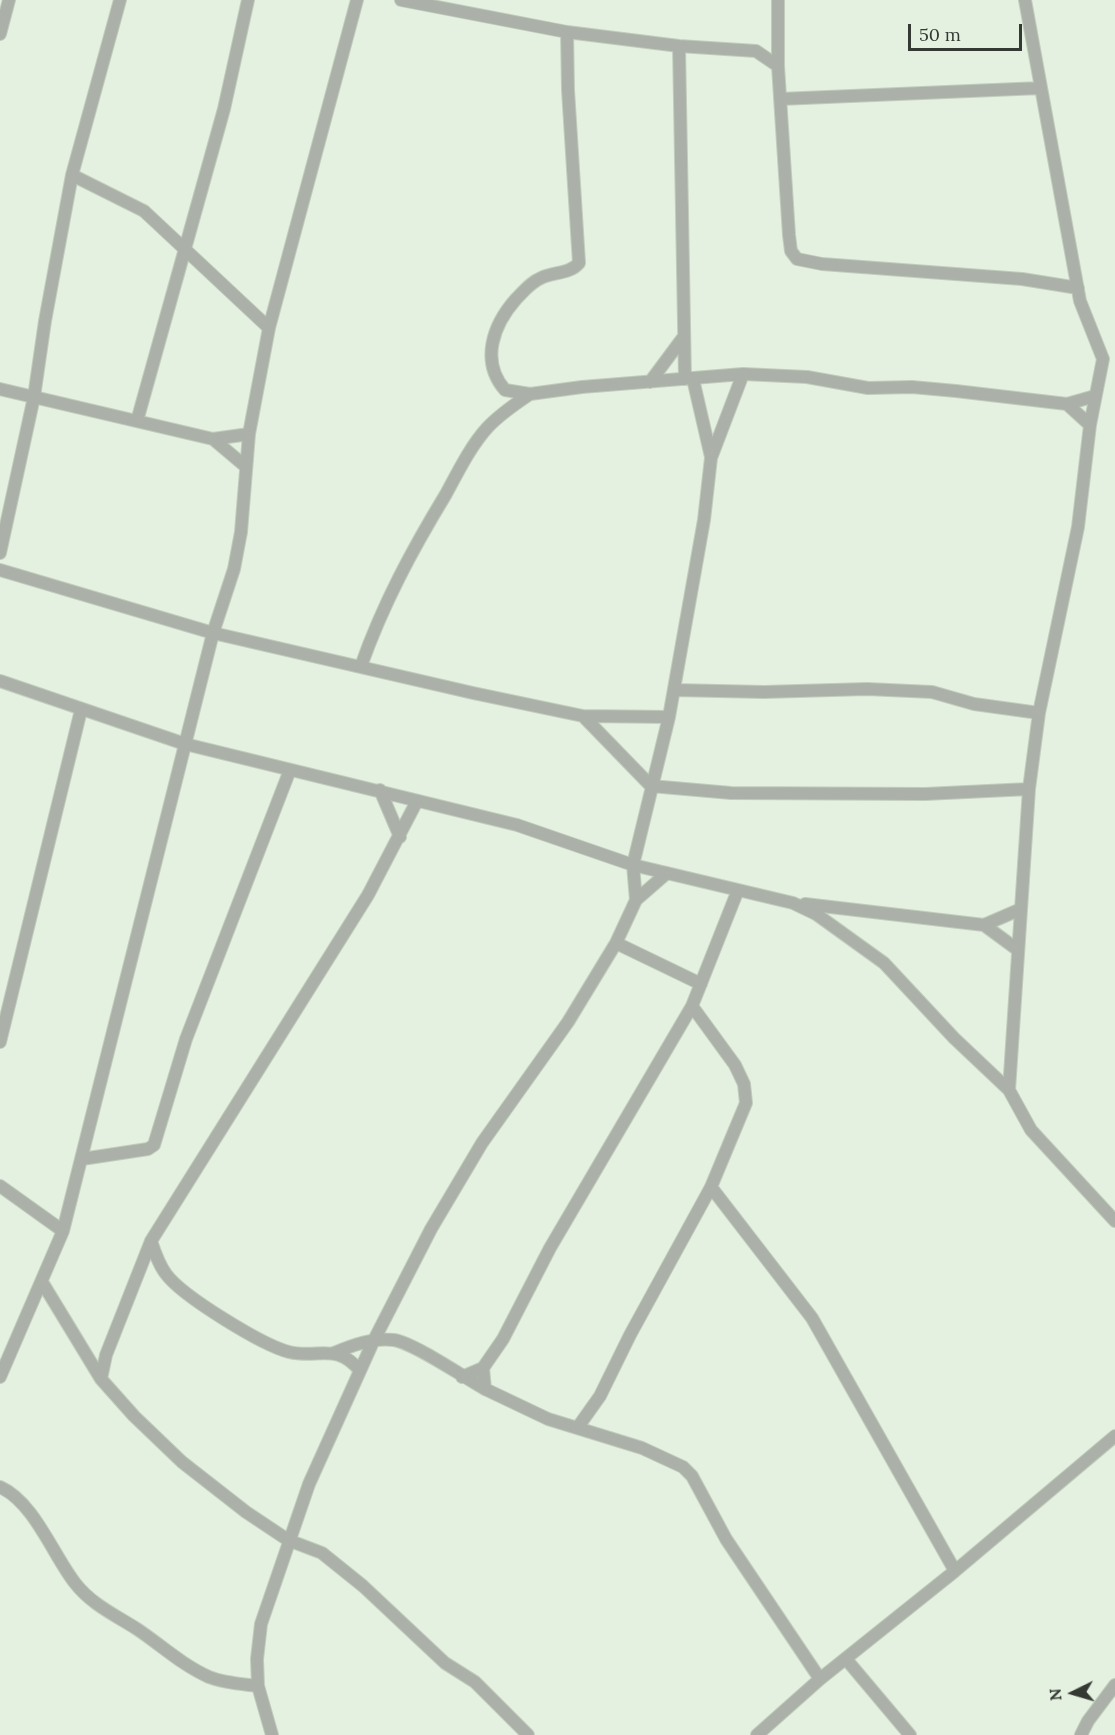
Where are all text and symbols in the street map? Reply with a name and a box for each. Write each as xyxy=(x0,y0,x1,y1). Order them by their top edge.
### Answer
scale bar xyxy=(911,12,1025,50)
text: 50 m xyxy=(919,23,961,46)
north arrow xyxy=(1043,1663,1103,1723)
text: N xyxy=(1045,1688,1066,1702)

